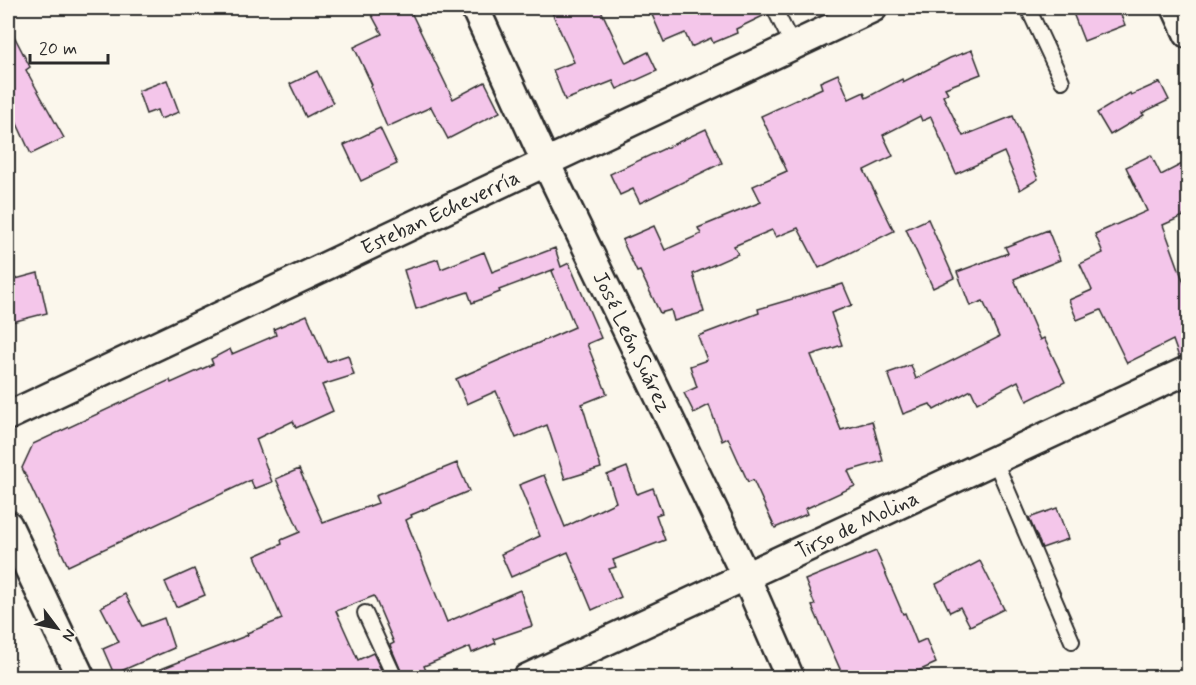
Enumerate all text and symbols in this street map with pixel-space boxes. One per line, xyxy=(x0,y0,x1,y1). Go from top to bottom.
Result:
scale bar xyxy=(30,27,108,65)
text: 20 m xyxy=(39,37,77,61)
street label: Esteban Echeverría xyxy=(357,164,525,262)
street label: José León Suárez xyxy=(585,267,677,417)
street label: Tirso de Molina xyxy=(791,484,924,566)
north arrow xyxy=(27,598,87,658)
text: N xyxy=(57,625,80,645)

